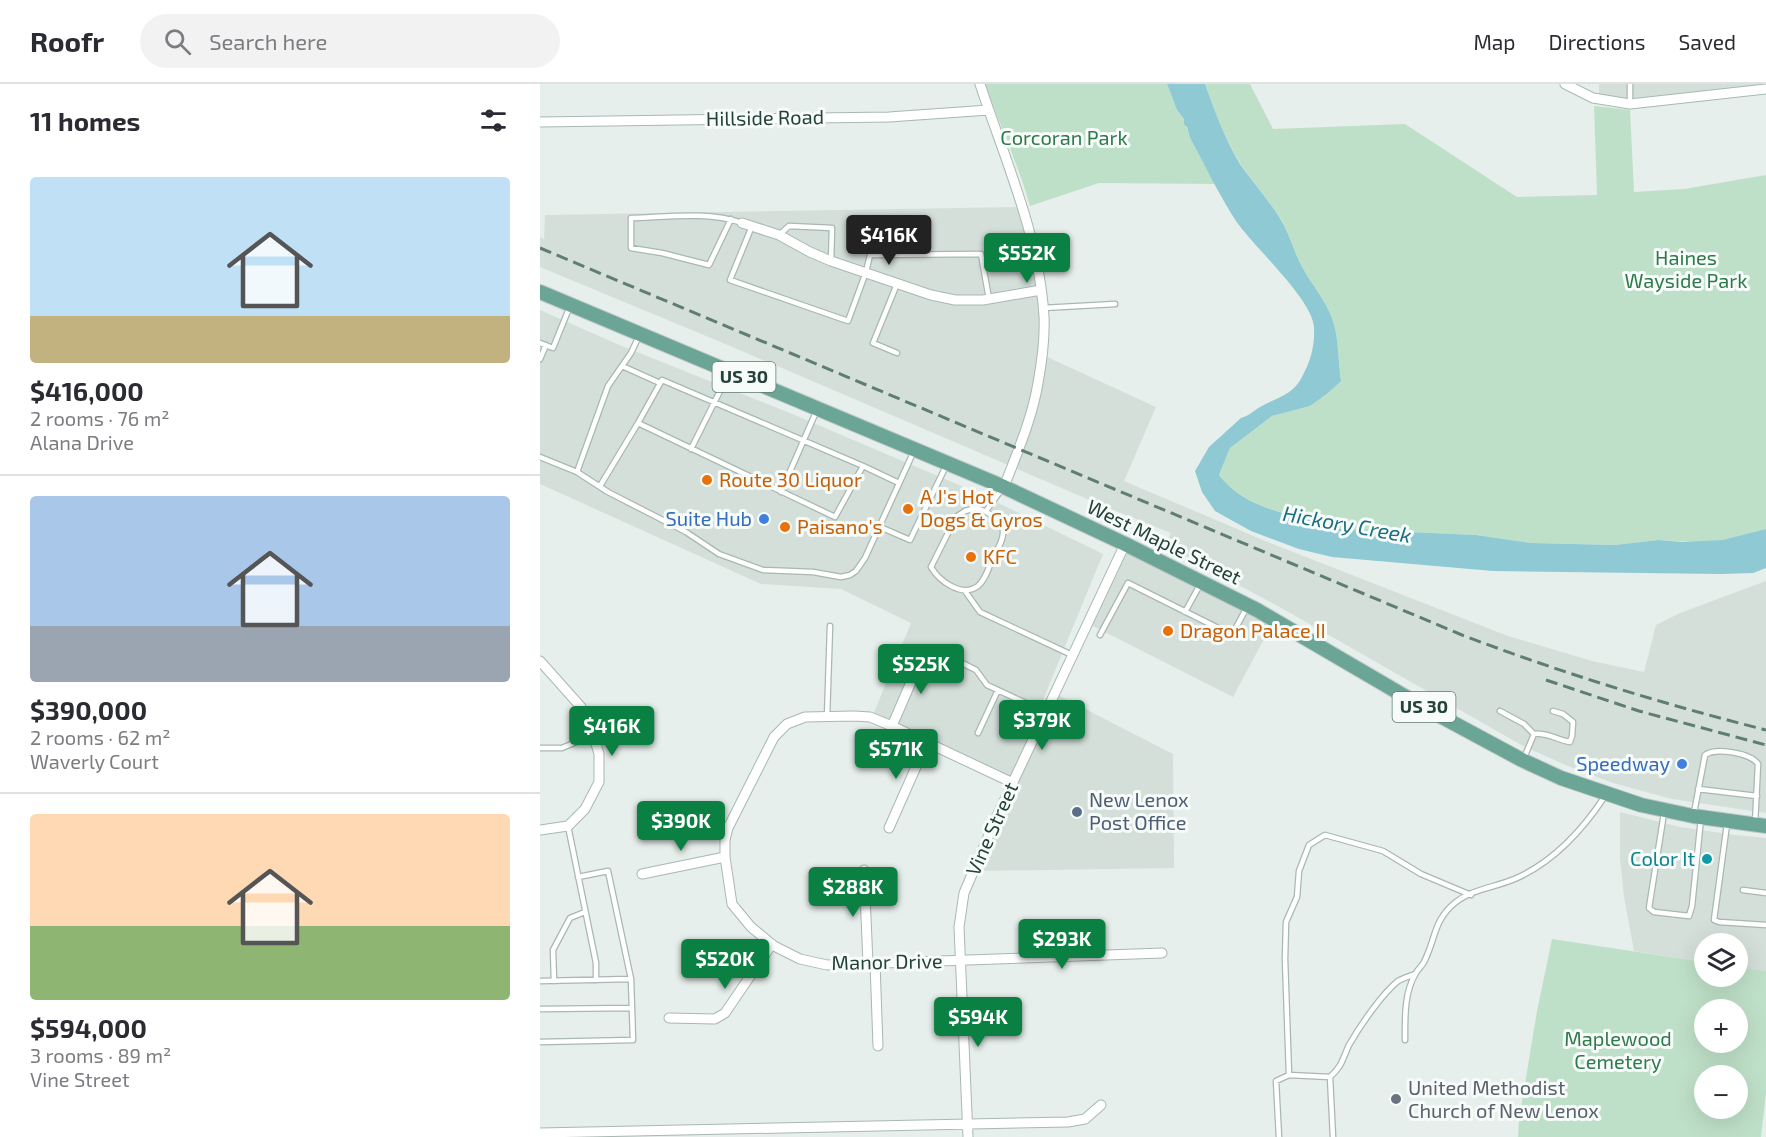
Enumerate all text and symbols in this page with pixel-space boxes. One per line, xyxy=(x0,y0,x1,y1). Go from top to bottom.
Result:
search box xyxy=(140,14,560,68)
text: Roofr xyxy=(30,24,104,58)
icon: search xyxy=(161,25,194,58)
text: Search here xyxy=(209,28,327,54)
text: Map xyxy=(1473,29,1516,54)
text: Directions xyxy=(1549,29,1645,54)
text: Saved xyxy=(1678,29,1736,54)
icon: filters xyxy=(477,104,510,137)
street label: Hillside Road xyxy=(706,104,824,130)
text: 11 homes xyxy=(30,105,140,136)
park label: Corcoran Park xyxy=(1000,125,1128,149)
pin: $416K xyxy=(847,215,931,266)
icon: home xyxy=(216,216,324,324)
text: $416K xyxy=(860,222,918,246)
pin: $552K xyxy=(985,233,1069,284)
text: $552K xyxy=(998,240,1056,264)
park label: Haines Wayside Park xyxy=(1625,245,1747,292)
road number: US 30 xyxy=(712,362,776,392)
text: $416,000 xyxy=(30,375,144,406)
text: 2 rooms · 76 m² xyxy=(30,406,169,430)
text: Alana Drive xyxy=(30,430,134,454)
place label: Route 30 Liquor xyxy=(719,467,862,491)
marker: Route 30 Liquor xyxy=(700,473,714,487)
place label: A J's Hot Dogs & Gyros xyxy=(920,484,1043,531)
street label: West Maple Street xyxy=(1083,493,1246,589)
water label: Hickory Creek xyxy=(1281,500,1413,548)
marker: A J's Hot Dogs & Gyros xyxy=(901,502,915,516)
place label: Suite Hub xyxy=(665,506,752,530)
marker: Suite Hub xyxy=(757,512,771,526)
place label: Paisano's xyxy=(797,514,883,538)
marker: Paisano's xyxy=(778,520,792,534)
icon: home xyxy=(216,535,324,643)
place label: KFC xyxy=(983,544,1017,568)
marker: KFC xyxy=(964,550,978,564)
place label: Dragon Palace II xyxy=(1180,618,1326,642)
marker: Dragon Palace II xyxy=(1161,624,1175,638)
pin: $525K xyxy=(879,644,963,695)
text: $525K xyxy=(892,651,950,675)
road number: US 30 xyxy=(1392,692,1456,722)
text: $390,000 xyxy=(30,694,147,725)
pin: $379K xyxy=(1000,700,1084,751)
pin: $416K xyxy=(570,706,654,757)
text: $379K xyxy=(1013,707,1071,731)
text: $416K xyxy=(583,713,641,737)
text: 2 rooms · 62 m² xyxy=(30,725,170,749)
pin: $571K xyxy=(854,729,938,780)
text: $571K xyxy=(869,736,923,760)
text: Waverly Court xyxy=(30,749,159,773)
place label: Speedway xyxy=(1576,751,1670,775)
marker: Speedway xyxy=(1675,757,1689,771)
street label: Vine Street xyxy=(960,778,1022,879)
place label: New Lenox Post Office xyxy=(1089,787,1189,834)
pin: $390K xyxy=(639,801,723,852)
marker: New Lenox Post Office xyxy=(1070,805,1084,819)
text: $390K xyxy=(651,808,711,832)
place label: Color It xyxy=(1630,846,1695,870)
marker: Color It xyxy=(1700,852,1714,866)
icon: home xyxy=(216,853,324,961)
pin: $288K xyxy=(811,867,895,918)
text: $288K xyxy=(823,874,883,898)
pin: $293K xyxy=(1020,919,1104,970)
text: $293K xyxy=(1032,926,1092,950)
map controls xyxy=(1694,933,1748,1119)
button: layers xyxy=(1694,933,1748,987)
pin: $520K xyxy=(683,939,767,990)
text: $520K xyxy=(695,946,755,970)
street label: Manor Drive xyxy=(831,948,943,974)
pin: $594K xyxy=(936,997,1020,1048)
button: + xyxy=(1694,999,1748,1053)
text: $594K xyxy=(948,1004,1008,1028)
text: $594,000 xyxy=(30,1012,147,1043)
park label: Maplewood Cemetery xyxy=(1564,1026,1672,1073)
text: 3 rooms · 89 m² xyxy=(30,1043,171,1067)
button: − xyxy=(1694,1065,1748,1119)
text: Vine Street xyxy=(30,1067,130,1091)
place label: United Methodist Church of New Lenox xyxy=(1408,1075,1599,1122)
marker: United Methodist Church of New Lenox xyxy=(1389,1092,1403,1106)

